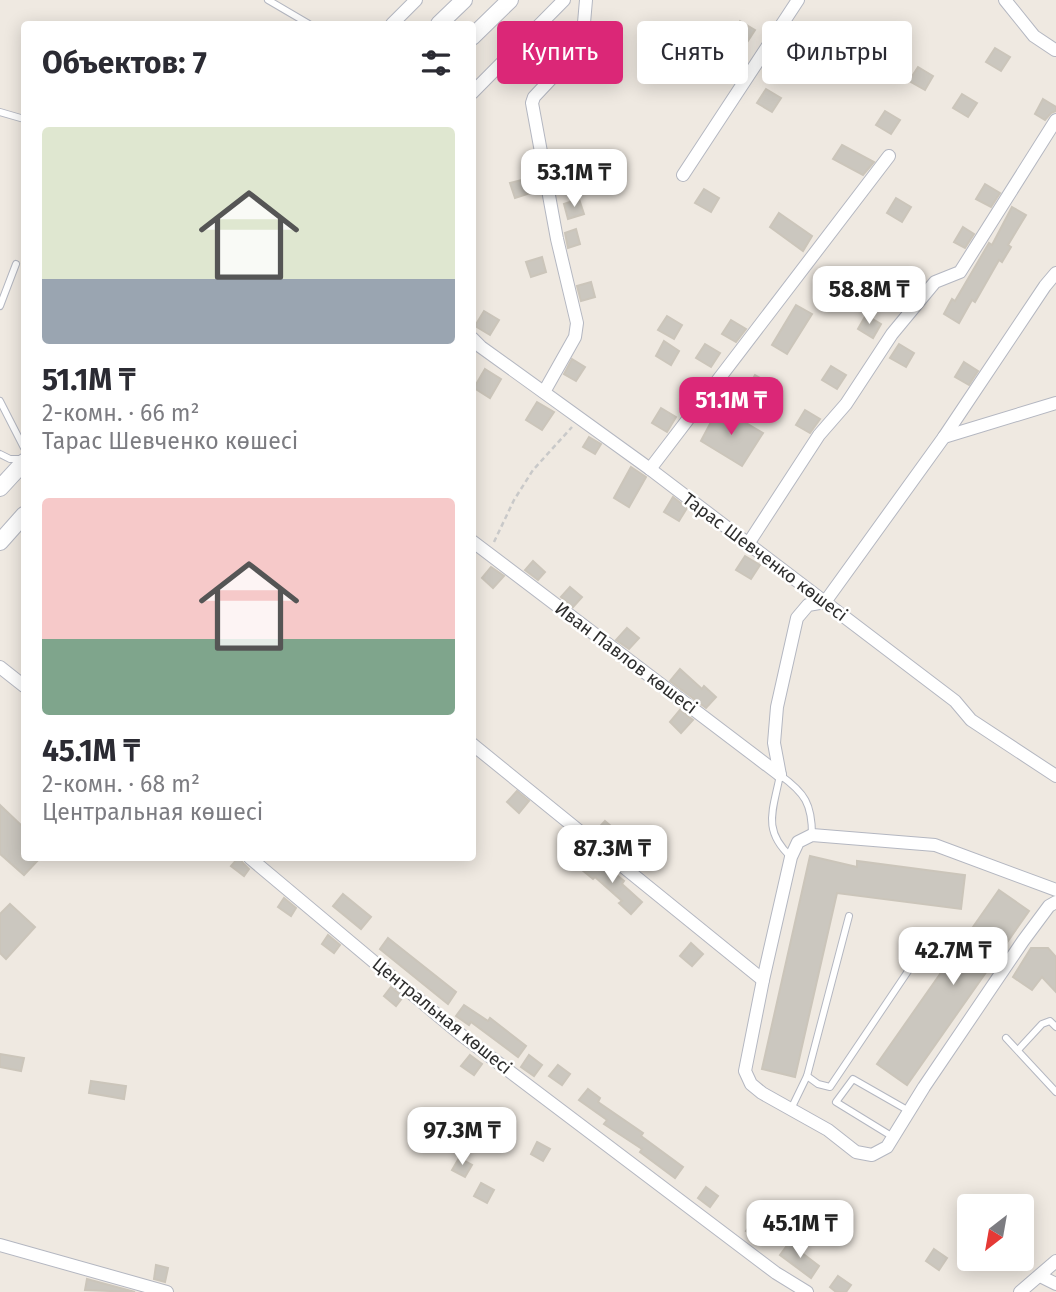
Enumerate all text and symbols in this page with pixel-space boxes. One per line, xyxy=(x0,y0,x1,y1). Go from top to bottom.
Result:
chip: Купить xyxy=(497,21,623,84)
chip: Снять xyxy=(637,21,748,84)
chip: Фильтры xyxy=(762,21,912,84)
icon: filters xyxy=(417,44,455,82)
text: Объектов: 7 xyxy=(42,45,207,81)
pin: 53.1M ₸ xyxy=(509,150,639,209)
text: 53.1M ₸ xyxy=(537,158,611,186)
icon: home xyxy=(186,172,312,298)
pin: 58.8M ₸ xyxy=(804,266,934,326)
text: 58.8M ₸ xyxy=(829,275,909,303)
text: 51.1M ₸ xyxy=(42,362,135,398)
pin: 51.1M ₸ xyxy=(666,378,796,437)
text: 51.1M ₸ xyxy=(695,386,767,414)
text: 2-комн. · 66 m² xyxy=(42,399,200,427)
text: Тарас Шевченко көшесі xyxy=(42,427,298,455)
street label: Тарас Шевченко көшесі xyxy=(678,488,852,626)
icon: home xyxy=(186,543,312,669)
street label: Иван Павлов көшесі xyxy=(550,597,702,719)
text: 45.1M ₸ xyxy=(42,733,140,769)
text: 2-комн. · 68 m² xyxy=(42,770,200,798)
text: Центральная көшесі xyxy=(42,798,263,826)
pin: 87.3M ₸ xyxy=(547,826,677,885)
text: 87.3M ₸ xyxy=(573,834,651,862)
pin: 42.7M ₸ xyxy=(888,928,1018,987)
text: 42.7M ₸ xyxy=(915,936,991,964)
street label: Центральная көшесі xyxy=(368,953,516,1079)
pin: 97.3M ₸ xyxy=(397,1108,527,1167)
text: 97.3M ₸ xyxy=(423,1116,501,1144)
north arrow xyxy=(957,1194,1034,1270)
map controls xyxy=(957,1194,1034,1271)
pin: 45.1M ₸ xyxy=(735,1200,865,1260)
text: 45.1M ₸ xyxy=(762,1209,838,1237)

